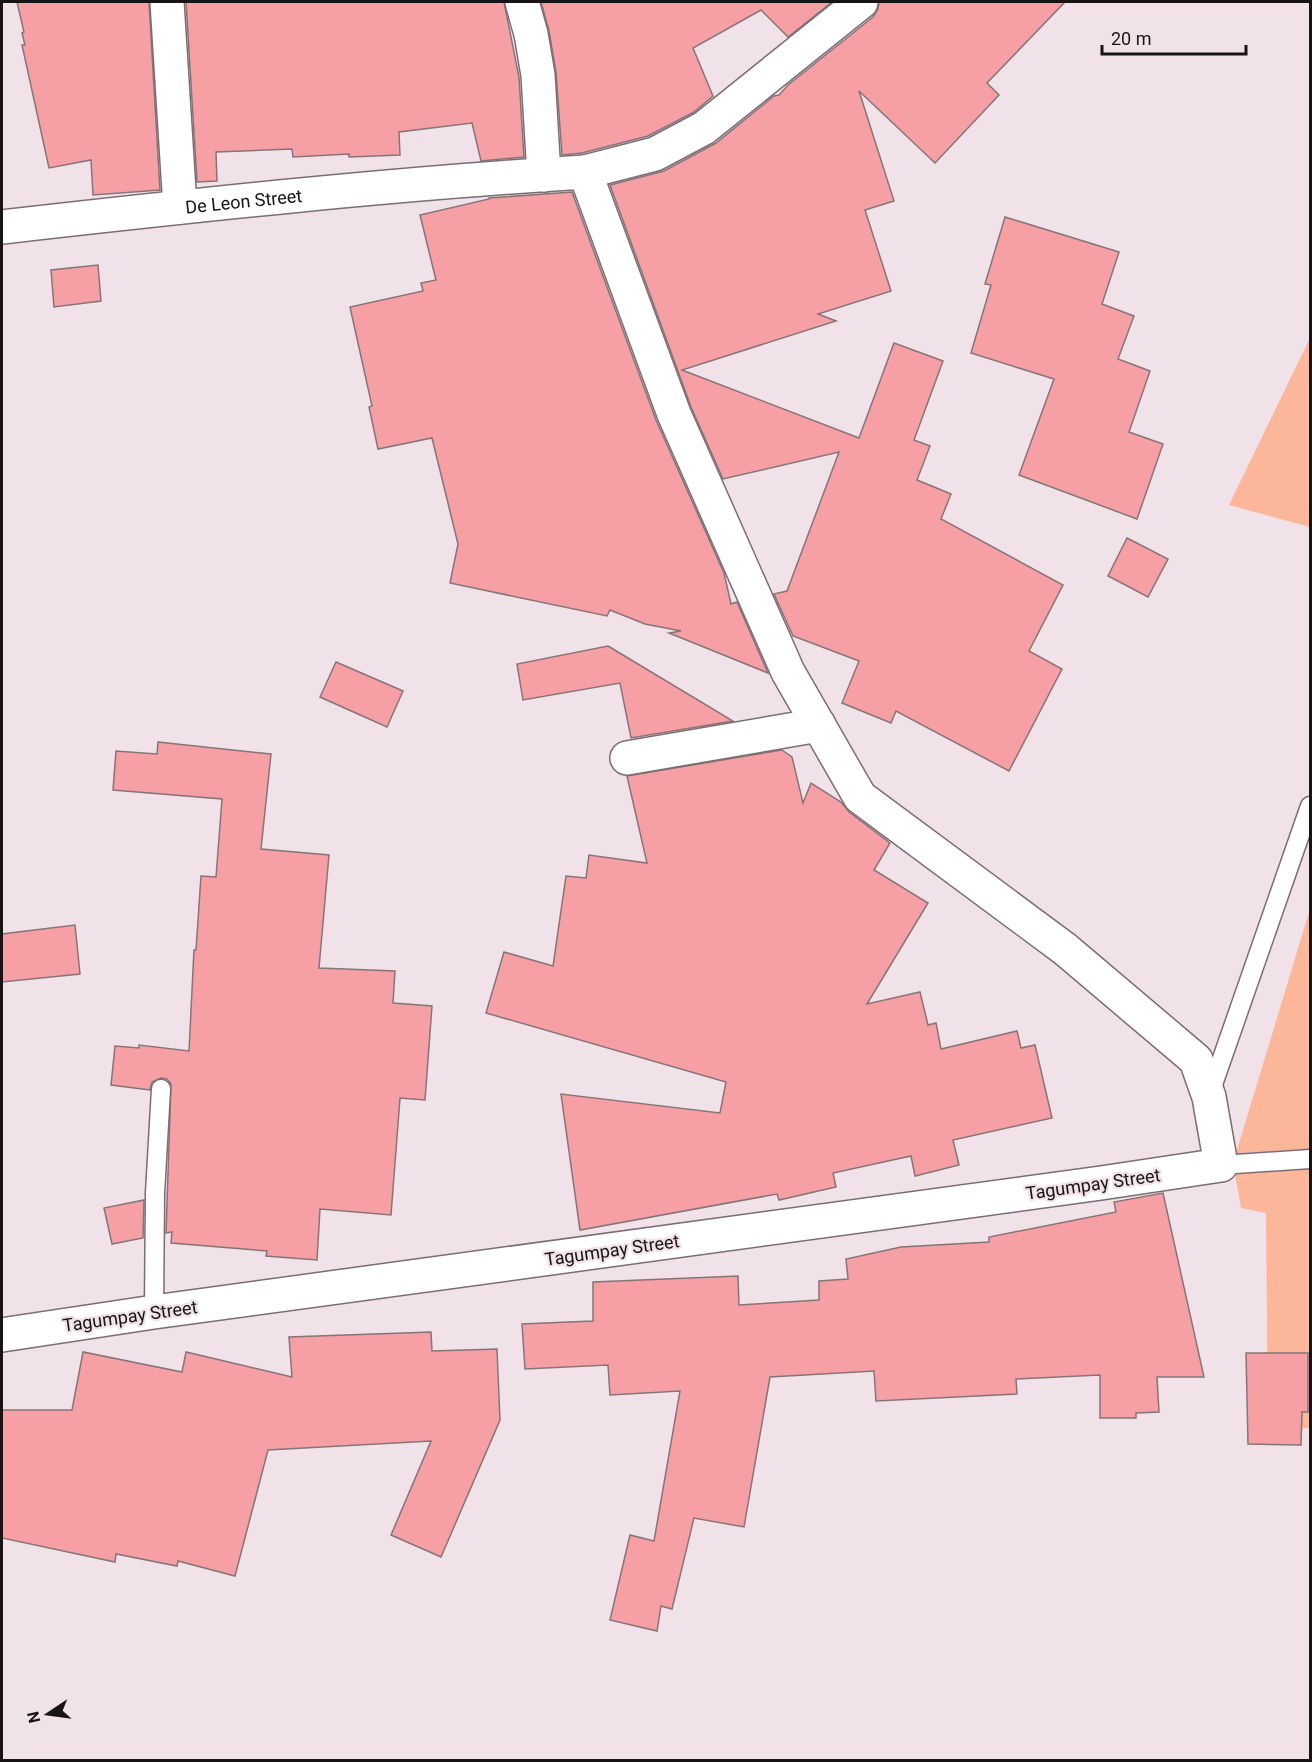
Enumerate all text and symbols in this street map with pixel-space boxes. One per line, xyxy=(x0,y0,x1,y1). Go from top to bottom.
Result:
scale bar xyxy=(1102,18,1246,56)
text: 20 m xyxy=(1111,28,1151,49)
street label: De Leon Street xyxy=(184,184,303,217)
street label: Tagumpay Street xyxy=(1024,1164,1162,1204)
street label: Tagumpay Street xyxy=(543,1230,681,1270)
street label: Tagumpay Street xyxy=(61,1296,199,1336)
north arrow xyxy=(18,1684,78,1744)
text: N xyxy=(23,1710,44,1725)

